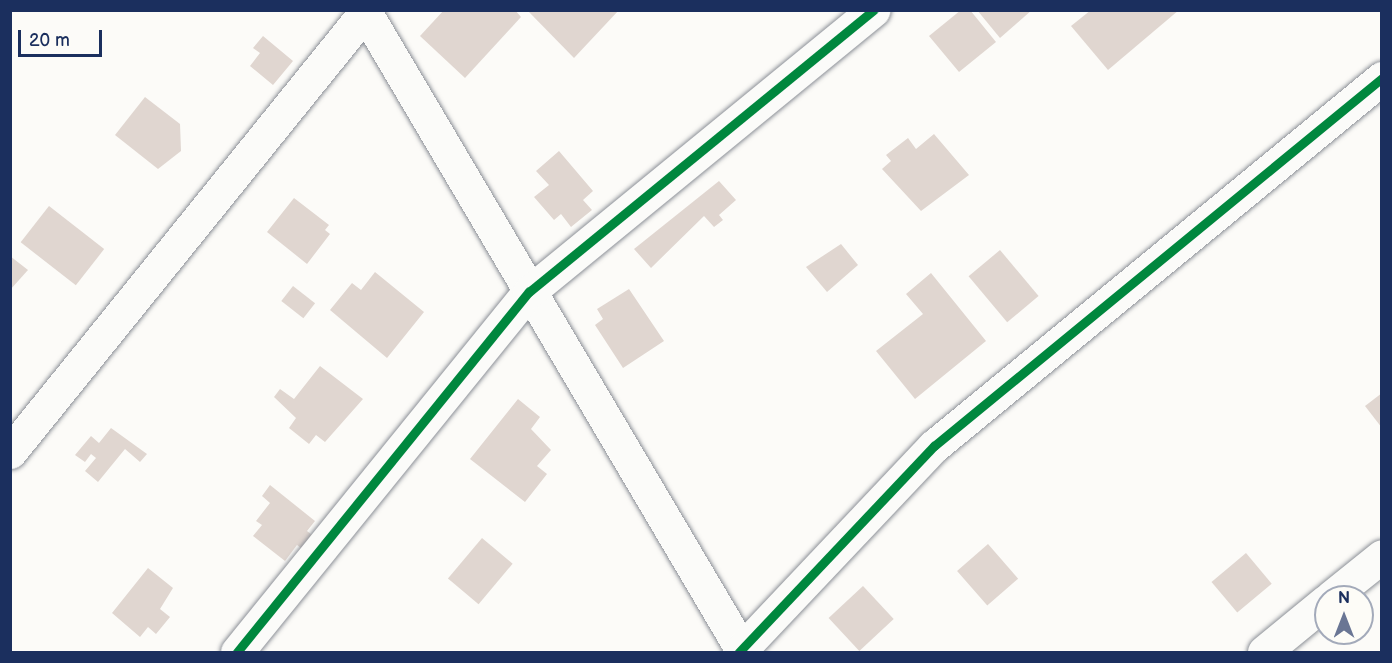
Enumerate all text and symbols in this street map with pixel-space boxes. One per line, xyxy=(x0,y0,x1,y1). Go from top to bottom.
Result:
scale bar xyxy=(21,18,105,56)
text: 20 m xyxy=(29,30,70,51)
north arrow xyxy=(1314,585,1374,645)
text: N xyxy=(1338,589,1350,608)

